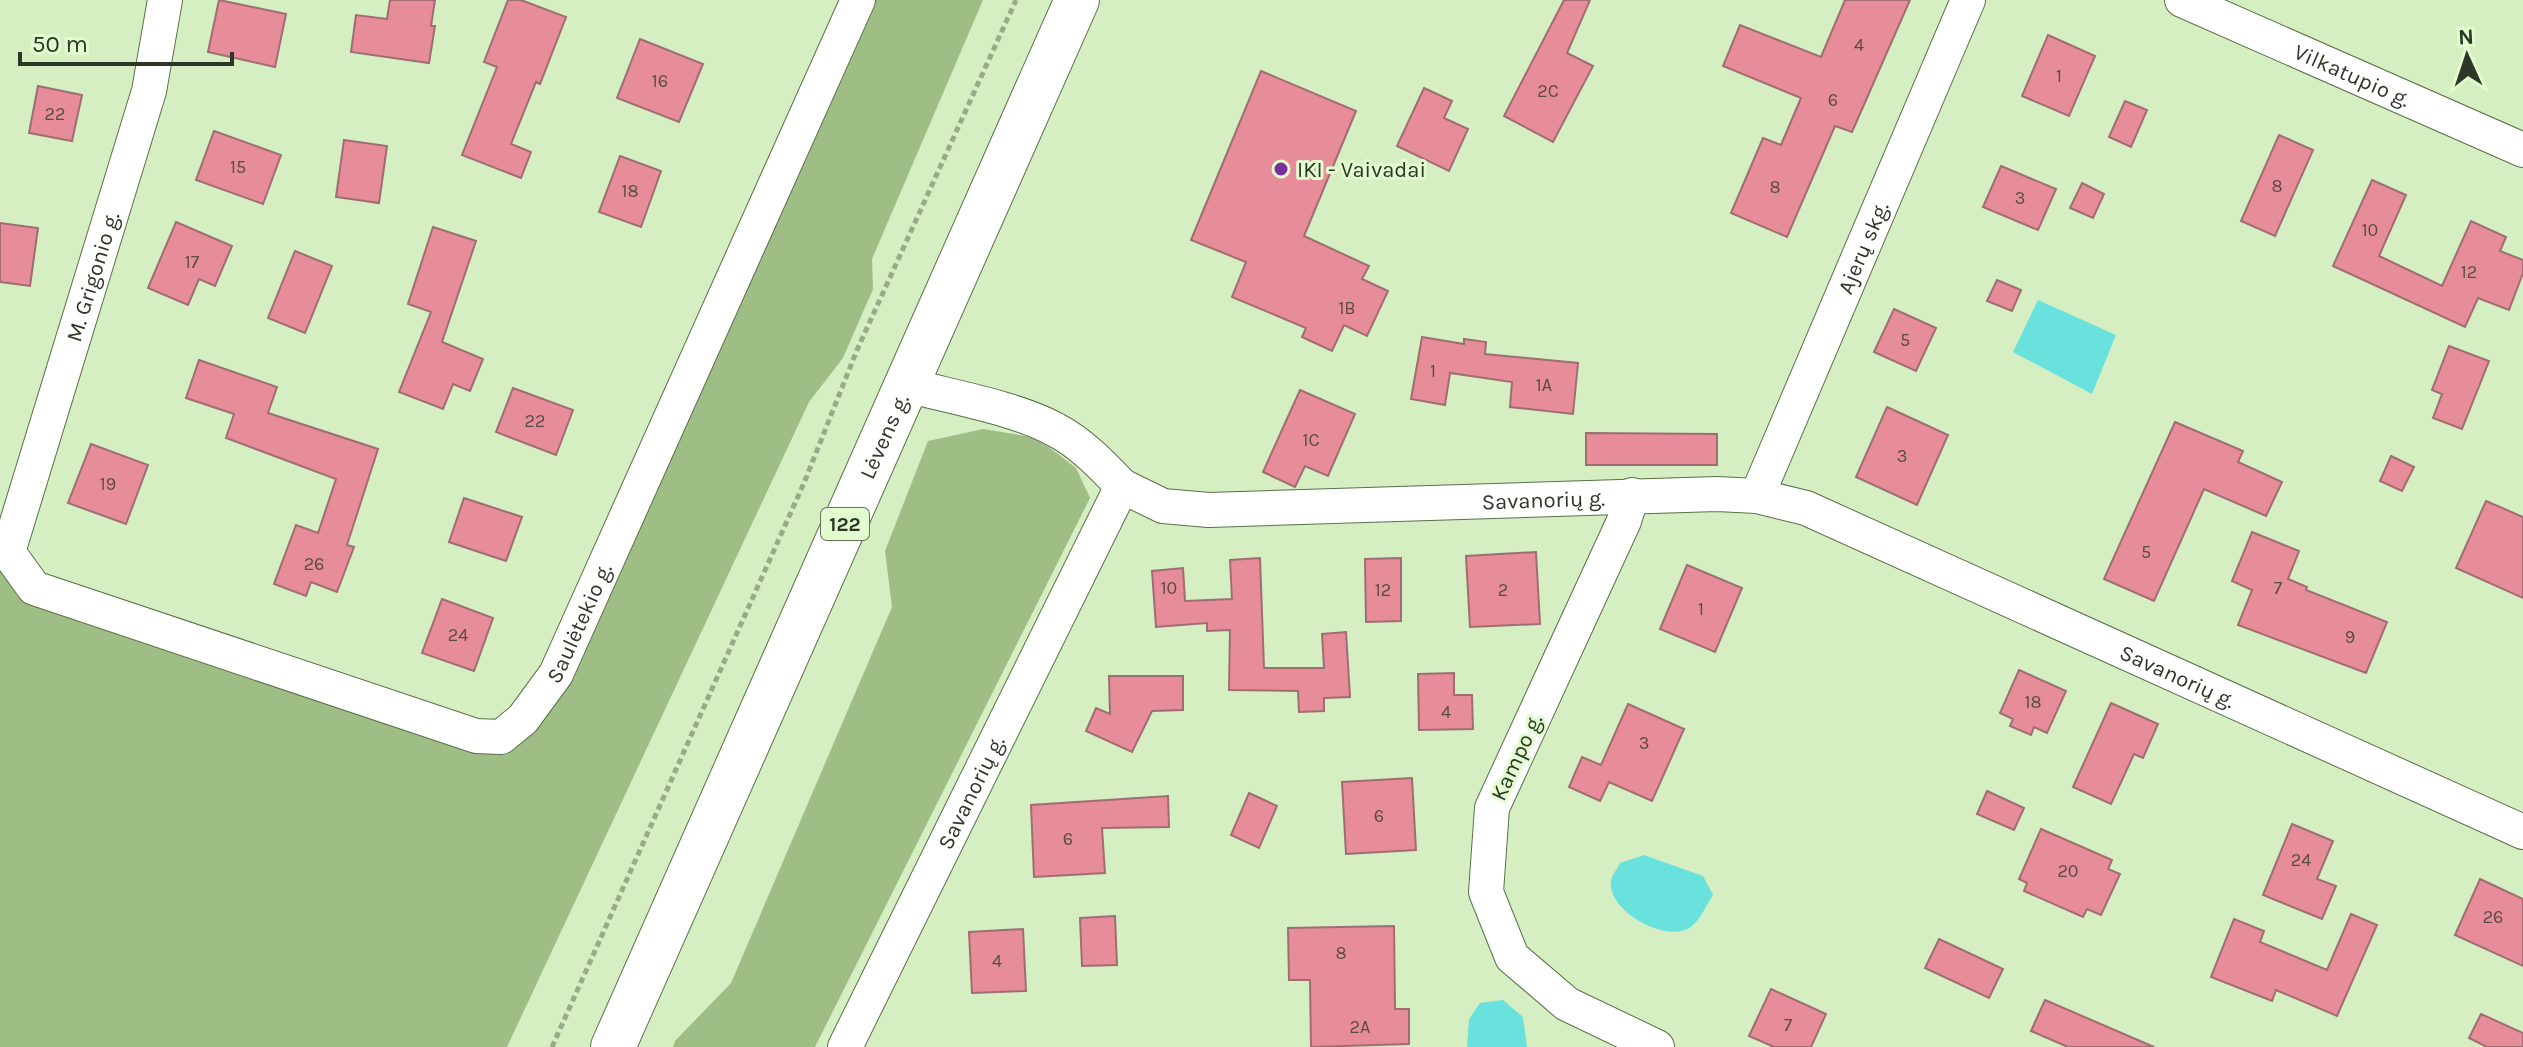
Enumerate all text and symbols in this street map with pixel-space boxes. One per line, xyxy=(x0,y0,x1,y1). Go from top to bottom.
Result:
scale bar xyxy=(20,16,232,66)
north arrow xyxy=(2427,16,2507,96)
text: N xyxy=(2457,24,2475,50)
text: 50 m xyxy=(32,30,88,58)
house number: 4 xyxy=(1854,34,1864,56)
street label: Vilkatupio g. xyxy=(2290,39,2414,113)
house number: 1 xyxy=(2056,65,2062,87)
house number: 16 xyxy=(652,70,668,92)
house number: 2C xyxy=(1537,80,1559,102)
house number: 6 xyxy=(1828,89,1838,111)
house number: 22 xyxy=(45,103,65,125)
house number: 15 xyxy=(230,156,246,178)
place label: IKI - Vaivadai xyxy=(1297,157,1426,183)
marker: IKI - Vaivadai xyxy=(1272,160,1290,178)
house number: 8 xyxy=(2271,175,2283,197)
house number: 8 xyxy=(1769,176,1781,198)
house number: 18 xyxy=(621,180,639,202)
house number: 3 xyxy=(2015,187,2025,209)
street label: Ajerų skg. xyxy=(1833,198,1895,298)
street label: M. Grigonio g. xyxy=(61,209,125,345)
house number: 10 xyxy=(2362,219,2378,241)
house number: 17 xyxy=(185,251,200,273)
house number: 12 xyxy=(2461,261,2477,283)
house number: 1B xyxy=(1338,297,1356,319)
house number: 5 xyxy=(1900,329,1910,351)
house number: 1 xyxy=(1430,360,1436,382)
house number: 1A xyxy=(1536,374,1552,396)
street label: Lėvens g. xyxy=(854,390,915,483)
house number: 22 xyxy=(525,410,545,432)
house number: 1C xyxy=(1303,429,1319,451)
house number: 3 xyxy=(1897,445,1907,467)
house number: 19 xyxy=(100,473,116,495)
street label: Savanorių g. xyxy=(1481,486,1606,515)
road number: 122 xyxy=(821,508,869,540)
house number: 5 xyxy=(2141,541,2151,563)
house number: 26 xyxy=(304,553,324,575)
street label: Saulėtekio g. xyxy=(541,559,618,689)
house number: 10 xyxy=(1161,577,1177,599)
house number: 7 xyxy=(2274,577,2283,599)
house number: 12 xyxy=(1375,579,1391,601)
house number: 2 xyxy=(1498,579,1508,601)
house number: 1 xyxy=(1698,598,1704,620)
house number: 24 xyxy=(448,624,468,646)
house number: 9 xyxy=(2345,626,2355,648)
street label: Savanorių g. xyxy=(2116,640,2239,714)
house number: 18 xyxy=(2024,691,2042,713)
house number: 4 xyxy=(1441,701,1451,723)
street label: Kampo g. xyxy=(1486,710,1548,805)
street label: Savanorių g. xyxy=(933,732,1011,854)
house number: 3 xyxy=(1639,732,1649,754)
house number: 6 xyxy=(1374,805,1384,827)
house number: 6 xyxy=(1063,828,1073,850)
house number: 24 xyxy=(2291,849,2311,871)
house number: 20 xyxy=(2057,860,2079,882)
house number: 26 xyxy=(2483,906,2503,928)
house number: 8 xyxy=(1335,942,1347,964)
house number: 4 xyxy=(992,950,1002,972)
house number: 7 xyxy=(1784,1014,1793,1036)
house number: 2A xyxy=(1350,1016,1370,1038)

